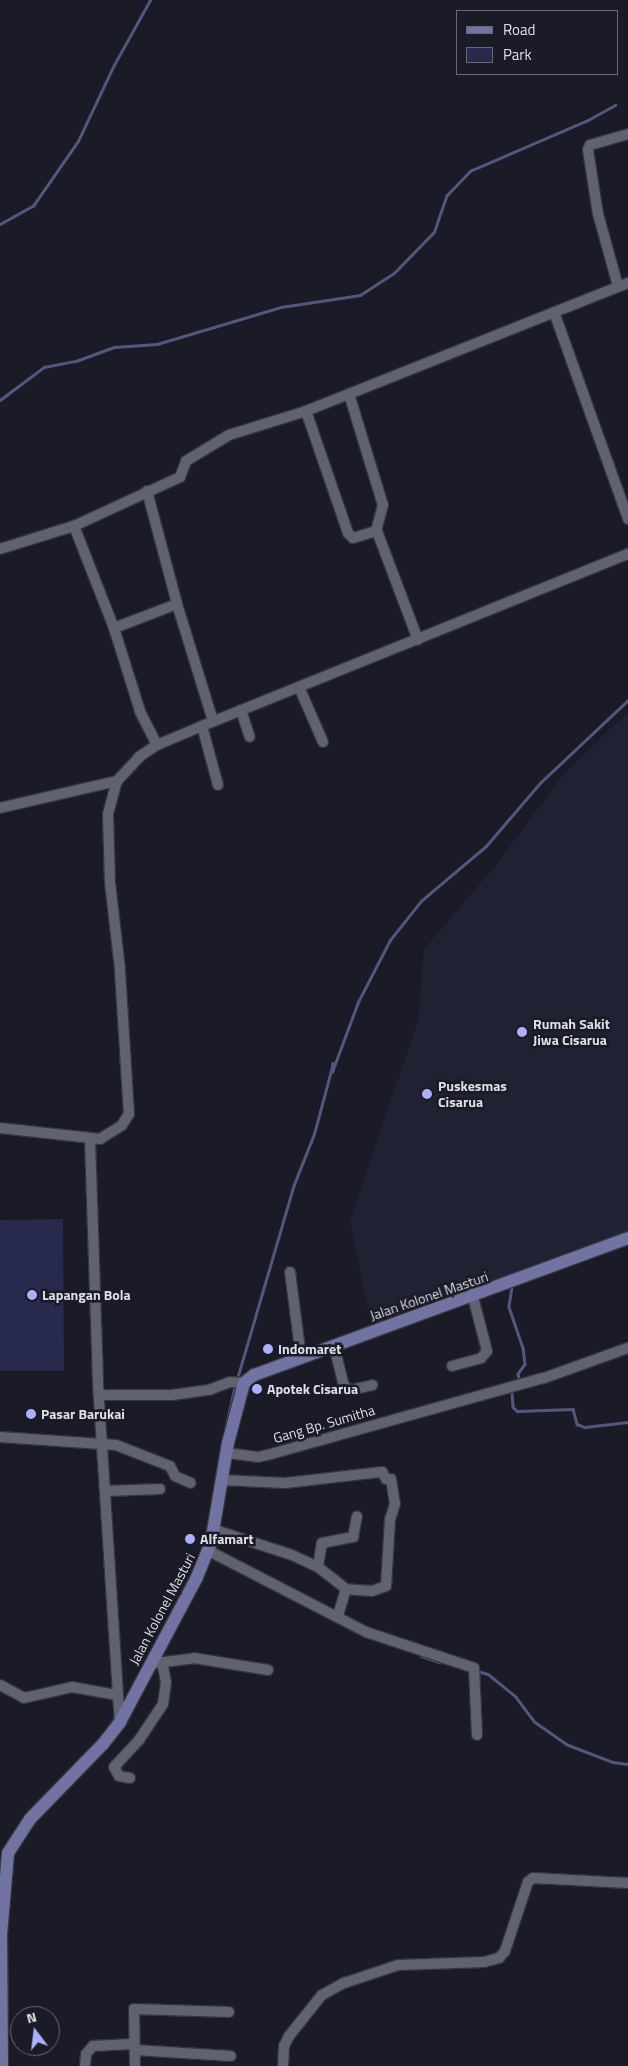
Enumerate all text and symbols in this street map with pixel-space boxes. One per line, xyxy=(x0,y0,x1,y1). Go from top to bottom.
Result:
legend xyxy=(456,10,618,75)
text: Road xyxy=(503,18,535,41)
text: Park xyxy=(503,43,532,66)
place label: Rumah Sakit Jiwa Cisarua xyxy=(533,1016,610,1048)
marker: Rumah Sakit Jiwa Cisarua xyxy=(515,1025,529,1039)
place label: Puskesmas Cisarua xyxy=(438,1078,507,1110)
marker: Puskesmas Cisarua xyxy=(420,1087,434,1101)
street label: Jalan Kolonel Masturi xyxy=(368,1268,490,1324)
place label: Lapangan Bola xyxy=(42,1287,131,1303)
marker: Lapangan Bola xyxy=(26,1289,38,1301)
place label: Indomaret xyxy=(278,1341,341,1357)
marker: Indomaret xyxy=(262,1343,274,1355)
place label: Apotek Cisarua xyxy=(267,1381,358,1397)
marker: Apotek Cisarua xyxy=(251,1383,263,1395)
street label: Gang Bp. Sumitha xyxy=(271,1401,377,1447)
place label: Pasar Barukai xyxy=(41,1406,125,1422)
marker: Pasar Barukai xyxy=(25,1408,37,1420)
place label: Alfamart xyxy=(200,1531,254,1547)
marker: Alfamart xyxy=(184,1533,196,1545)
street label: Jalan Kolonel Masturi xyxy=(125,1550,199,1668)
north arrow xyxy=(10,2006,60,2056)
text: N xyxy=(24,2006,39,2028)

